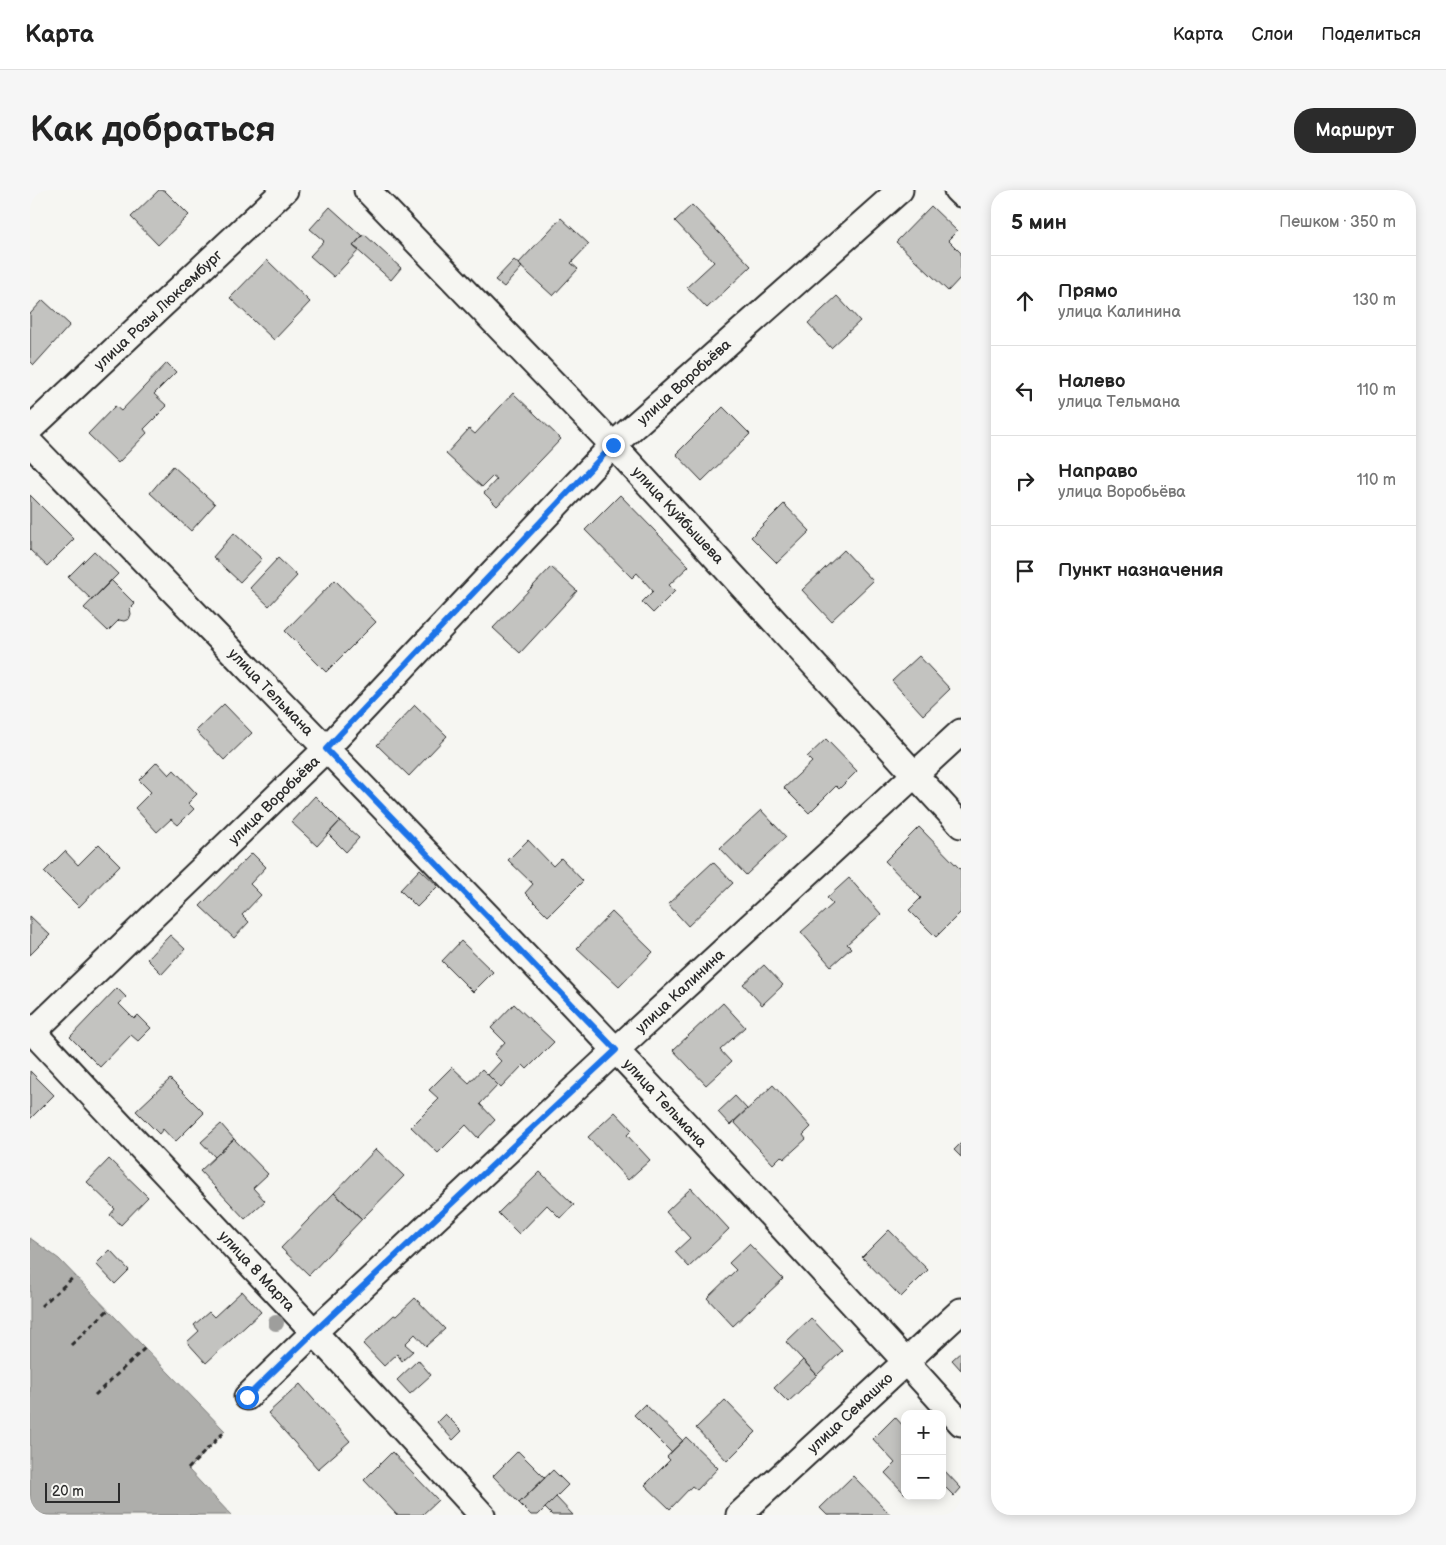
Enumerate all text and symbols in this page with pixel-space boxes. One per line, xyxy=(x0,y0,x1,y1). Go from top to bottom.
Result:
text: Карта xyxy=(25,20,94,49)
text: Карта xyxy=(1173,24,1223,45)
text: Слои xyxy=(1251,24,1293,45)
text: Поделиться xyxy=(1321,24,1421,45)
button: Маршрут xyxy=(1294,108,1416,153)
text: Как добраться xyxy=(30,109,276,152)
text: 5 мин xyxy=(1011,210,1067,235)
text: Пешком · 350 m xyxy=(1279,213,1396,232)
street label: улица Розы Люксембург xyxy=(90,246,226,375)
text: Прямо xyxy=(1058,280,1118,303)
icon: ahead xyxy=(1011,287,1039,315)
text: 130 m xyxy=(1353,291,1396,310)
text: улица Калинина xyxy=(1058,303,1181,322)
street label: улица Воробьёва xyxy=(633,335,735,430)
text: Налево xyxy=(1058,370,1125,393)
icon: left xyxy=(1011,377,1039,405)
text: 110 m xyxy=(1357,381,1396,400)
text: улица Тельмана xyxy=(1058,393,1180,412)
route end xyxy=(602,434,625,457)
text: Направо xyxy=(1058,460,1138,483)
street label: улица Куйбышева xyxy=(628,463,728,568)
icon: right xyxy=(1011,467,1039,495)
text: 110 m xyxy=(1357,471,1396,490)
text: улица Воробьёва xyxy=(1058,483,1186,502)
icon: arrive xyxy=(1011,557,1039,585)
text: Пункт назначения xyxy=(1058,559,1223,582)
street label: улица Тельмана xyxy=(224,644,317,740)
street label: улица Воробьёва xyxy=(225,752,324,849)
street label: улица Калинина xyxy=(632,945,729,1038)
street label: улица Тельмана xyxy=(619,1055,711,1152)
street label: улица 8 Марта xyxy=(214,1227,299,1316)
street label: улица Семашко xyxy=(804,1369,897,1458)
route start xyxy=(236,1386,259,1409)
map controls xyxy=(901,1410,946,1500)
button: + xyxy=(901,1410,946,1455)
button: − xyxy=(901,1455,946,1500)
scale bar xyxy=(45,1480,120,1503)
text: 20 m xyxy=(52,1483,84,1500)

